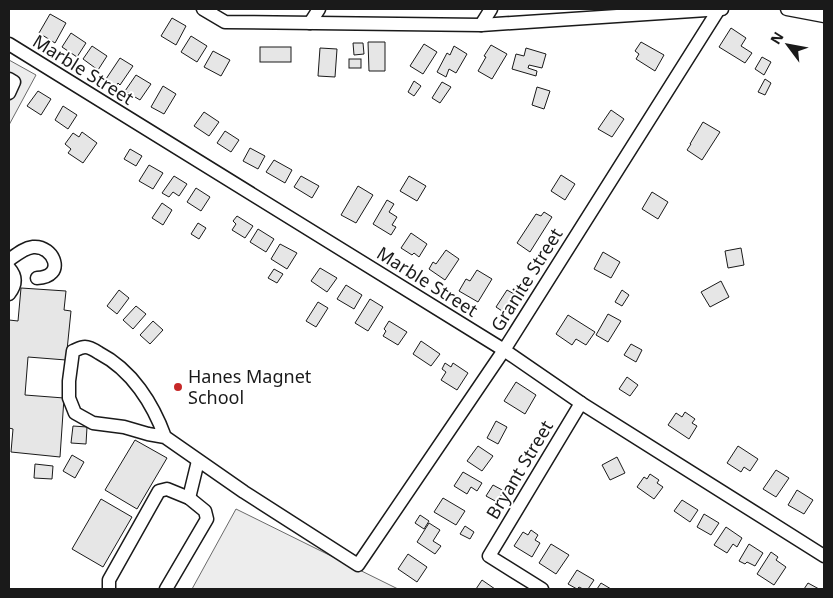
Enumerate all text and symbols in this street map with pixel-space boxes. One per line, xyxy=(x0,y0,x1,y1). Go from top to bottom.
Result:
north arrow xyxy=(763,20,813,70)
text: N xyxy=(765,28,788,48)
street label: Marble Street xyxy=(29,29,139,110)
street label: Granite Street xyxy=(485,223,568,336)
street label: Marble Street xyxy=(373,241,483,322)
place label: Hanes Magnet School xyxy=(188,364,312,409)
marker: Hanes Magnet School xyxy=(172,381,184,393)
street label: Bryant Street xyxy=(480,415,558,523)

